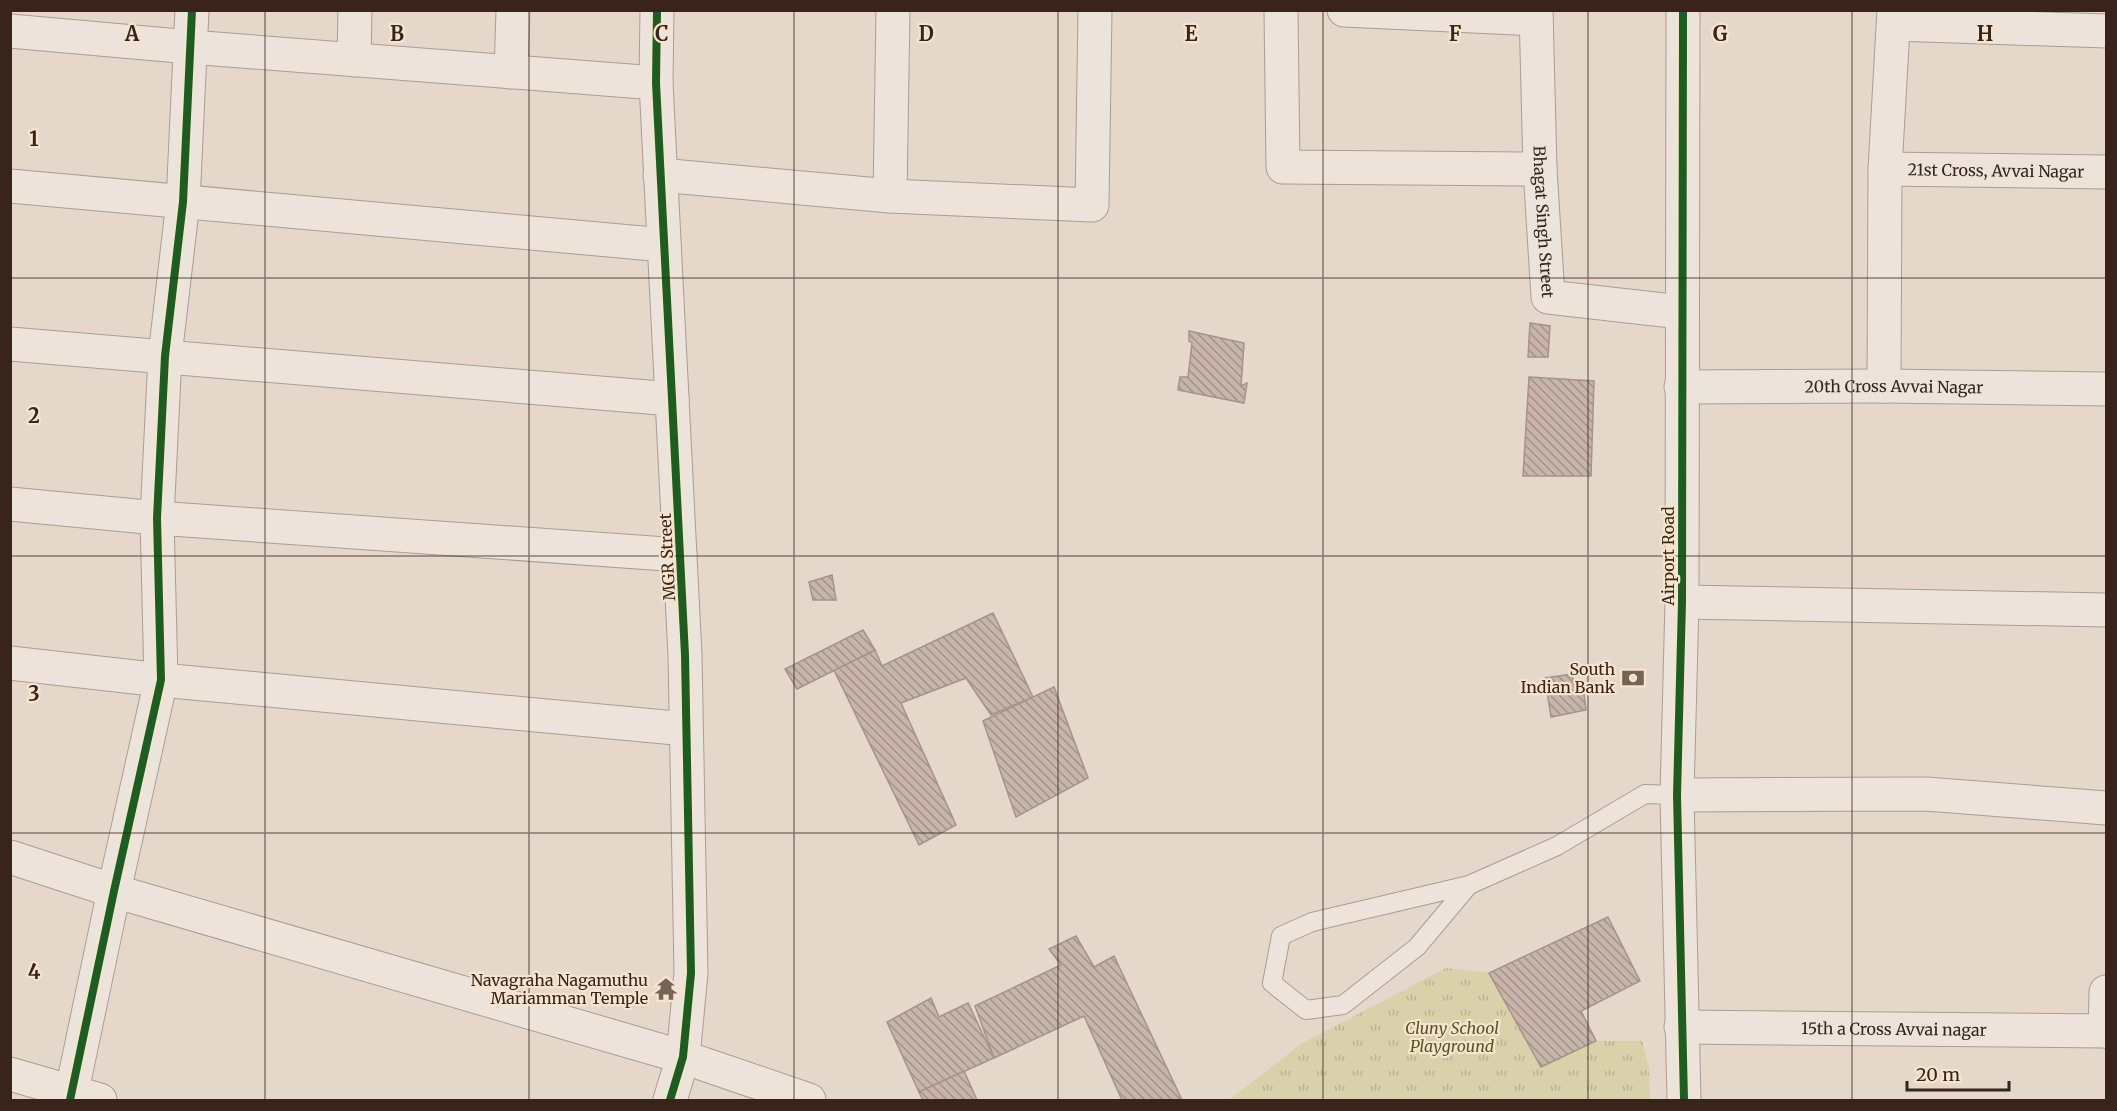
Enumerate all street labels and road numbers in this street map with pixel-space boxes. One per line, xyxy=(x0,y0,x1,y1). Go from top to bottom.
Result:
street label: Bhagat Singh Street xyxy=(1529,145,1558,299)
street label: 21st Cross, Avvai Nagar xyxy=(1907,159,2085,182)
street label: 20th Cross Avvai Nagar xyxy=(1805,376,1984,397)
street label: Airport Road xyxy=(1658,506,1678,607)
street label: MGR Street xyxy=(655,512,679,601)
street label: 15th a Cross Avvai nagar xyxy=(1801,1018,1987,1040)

